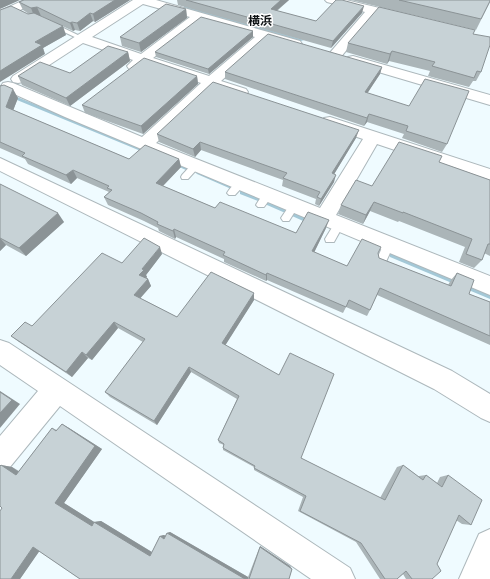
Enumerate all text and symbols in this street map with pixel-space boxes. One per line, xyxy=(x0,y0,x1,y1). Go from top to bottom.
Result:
district label: 横浜 xyxy=(248,14,272,29)

